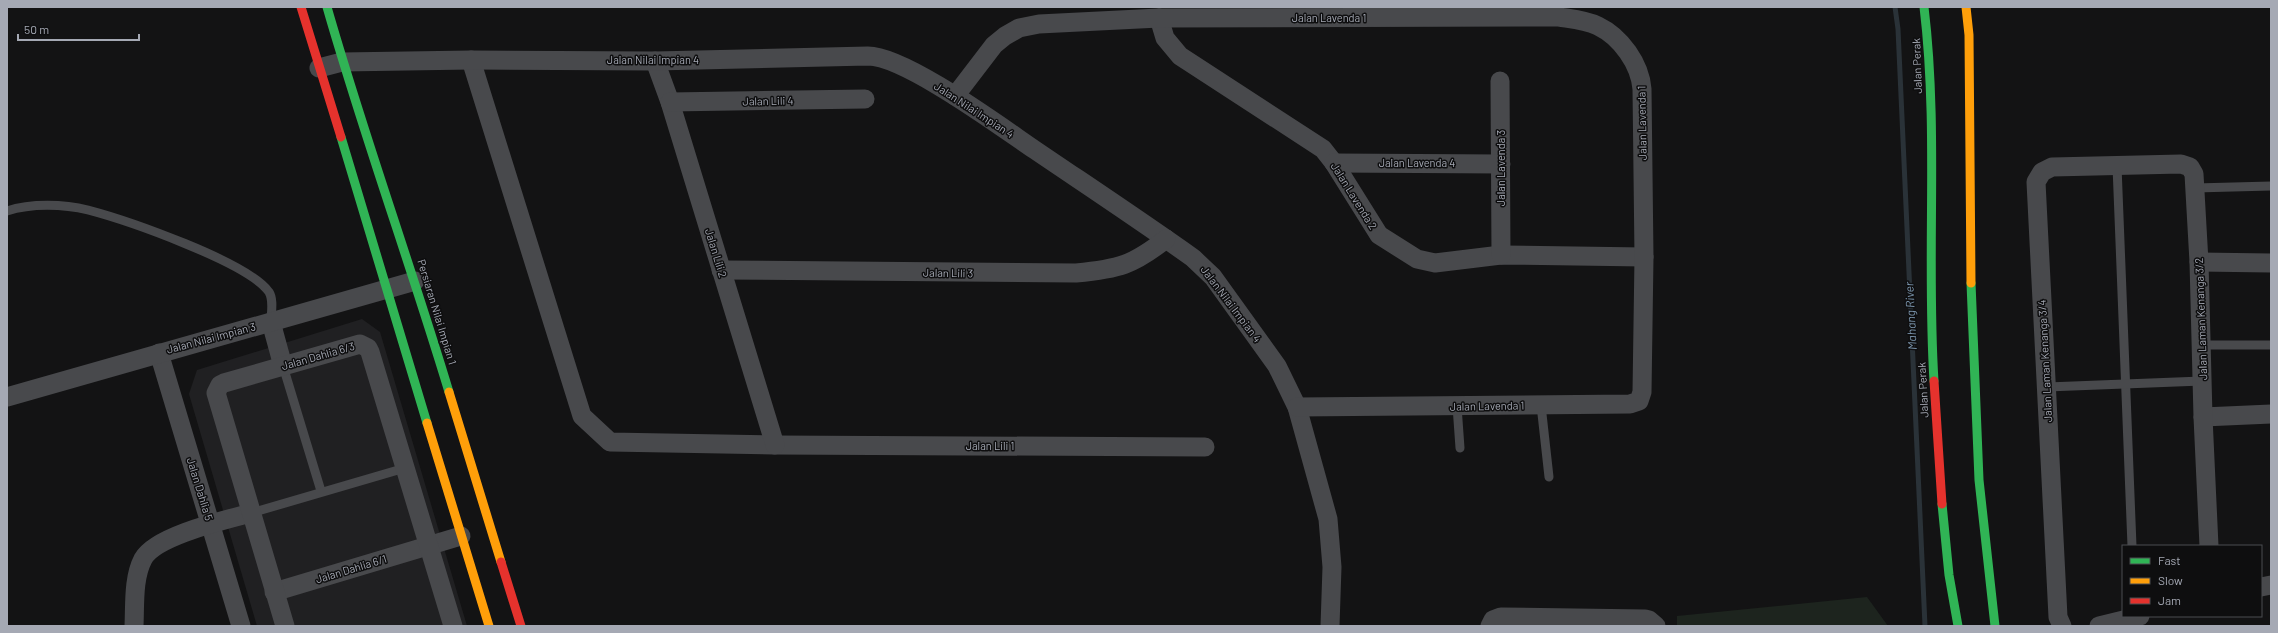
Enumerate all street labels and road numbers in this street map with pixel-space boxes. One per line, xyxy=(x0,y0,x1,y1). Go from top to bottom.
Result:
street label: Jalan Lavenda 1 xyxy=(1292,11,1366,24)
street label: Jalan Perak xyxy=(1909,38,1924,94)
street label: Jalan Nilai Impian 4 xyxy=(607,53,699,66)
street label: Jalan Nilai Impian 4 xyxy=(932,79,1017,140)
street label: Jalan Lavenda 1 xyxy=(1634,86,1649,160)
street label: Jalan Lili 4 xyxy=(742,94,794,107)
street label: Jalan Lavenda 3 xyxy=(1494,130,1507,206)
street label: Jalan Lavenda 4 xyxy=(1379,156,1455,169)
street label: Jalan Lavenda 2 xyxy=(1329,160,1380,232)
street label: Jalan Lili 2 xyxy=(703,227,730,279)
street label: Jalan Laman Kenanga 3/2 xyxy=(2192,257,2209,380)
street label: Persiaran Nilai Impian 1 xyxy=(415,258,460,366)
street label: Jalan Nilai Impian 4 xyxy=(1198,263,1264,344)
street label: Jalan Lili 3 xyxy=(923,266,973,279)
street label: Jalan Laman Kenanga 3/4 xyxy=(2035,299,2054,423)
street label: Jalan Nilai Impian 3 xyxy=(165,319,257,356)
street label: Jalan Dahlia 6/3 xyxy=(280,339,356,372)
street label: Jalan Perak xyxy=(1915,361,1930,418)
street label: Jalan Lavenda 1 xyxy=(1450,398,1524,413)
street label: Jalan Lili 1 xyxy=(966,439,1014,452)
street label: Jalan Dahlia 5 xyxy=(185,456,216,522)
street label: Jalan Dahlia 6/1 xyxy=(314,552,388,585)

